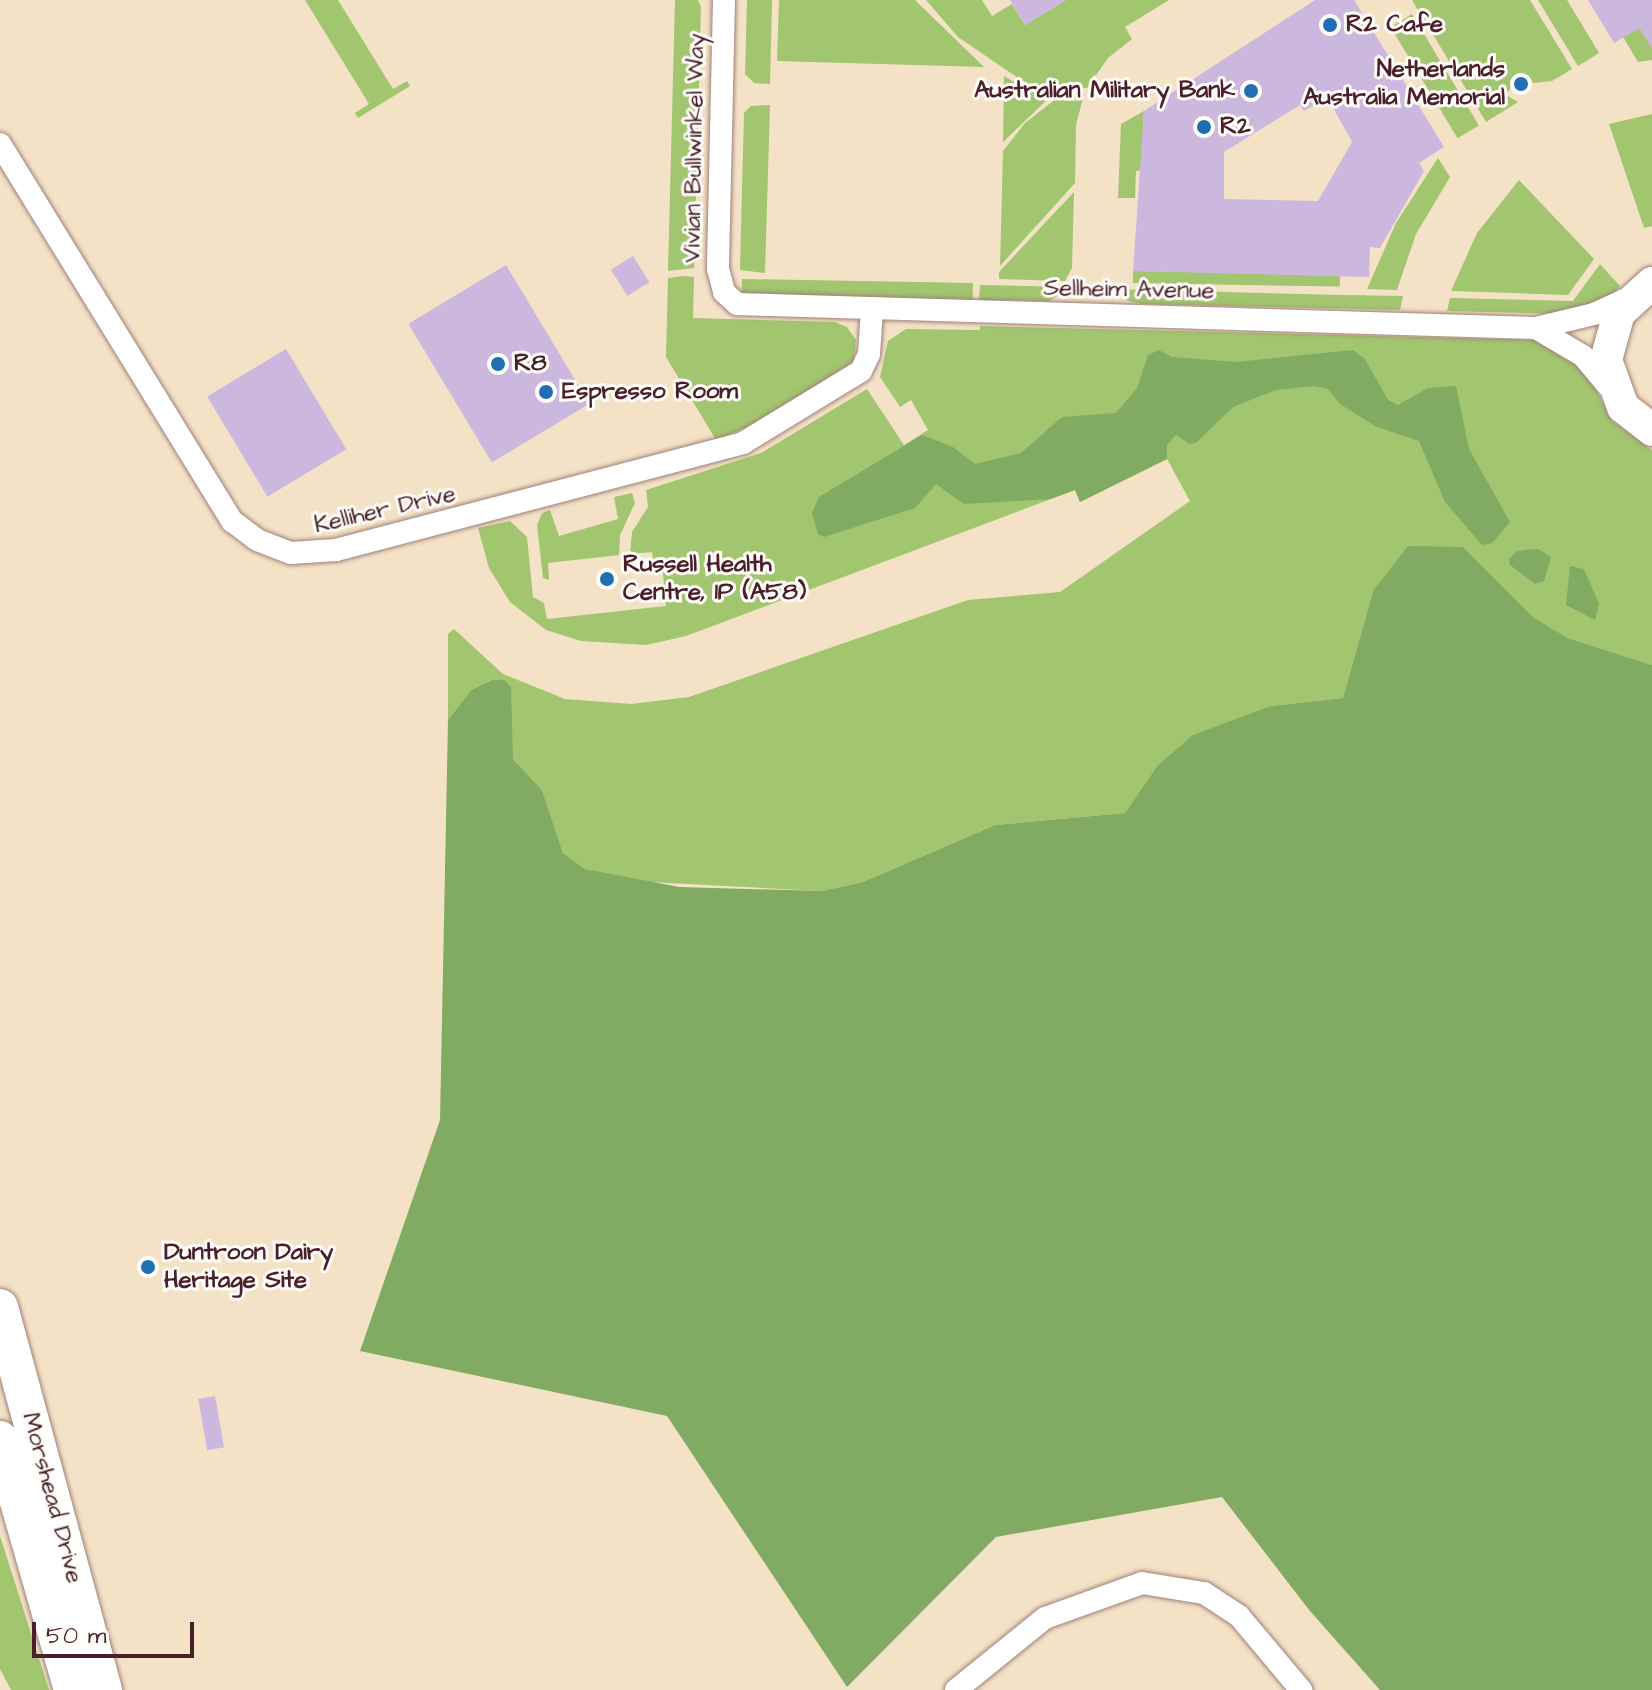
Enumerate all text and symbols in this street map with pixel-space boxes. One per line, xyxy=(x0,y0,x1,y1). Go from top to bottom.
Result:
place label: R2 Cafe xyxy=(1346,11,1443,39)
marker: R2 Cafe xyxy=(1321,16,1339,34)
street label: Vivian Bullwinkel Way xyxy=(679,33,711,263)
place label: Netherlands Australia Memorial xyxy=(1303,56,1505,112)
marker: Netherlands Australia Memorial xyxy=(1512,75,1530,93)
place label: Australian Military Bank xyxy=(974,77,1235,105)
marker: Australian Military Bank xyxy=(1242,82,1260,100)
place label: R2 xyxy=(1220,113,1251,141)
marker: R2 xyxy=(1195,118,1213,136)
street label: Sellheim Avenue xyxy=(1043,274,1215,306)
place label: R8 xyxy=(514,350,547,378)
marker: R8 xyxy=(489,355,507,373)
place label: Espresso Room xyxy=(562,378,738,406)
marker: Espresso Room xyxy=(537,383,555,401)
street label: Kelliher Drive xyxy=(311,480,459,540)
place label: Russell Health Centre, 1P (A58) xyxy=(623,551,806,607)
marker: Russell Health Centre, 1P (A58) xyxy=(598,570,616,588)
place label: Duntroon Dairy Heritage Site xyxy=(164,1239,333,1295)
marker: Duntroon Dairy Heritage Site xyxy=(139,1258,157,1276)
street label: Morshead Drive xyxy=(15,1410,89,1586)
scale bar xyxy=(36,1606,198,1656)
text: 50 m xyxy=(46,1619,106,1653)

